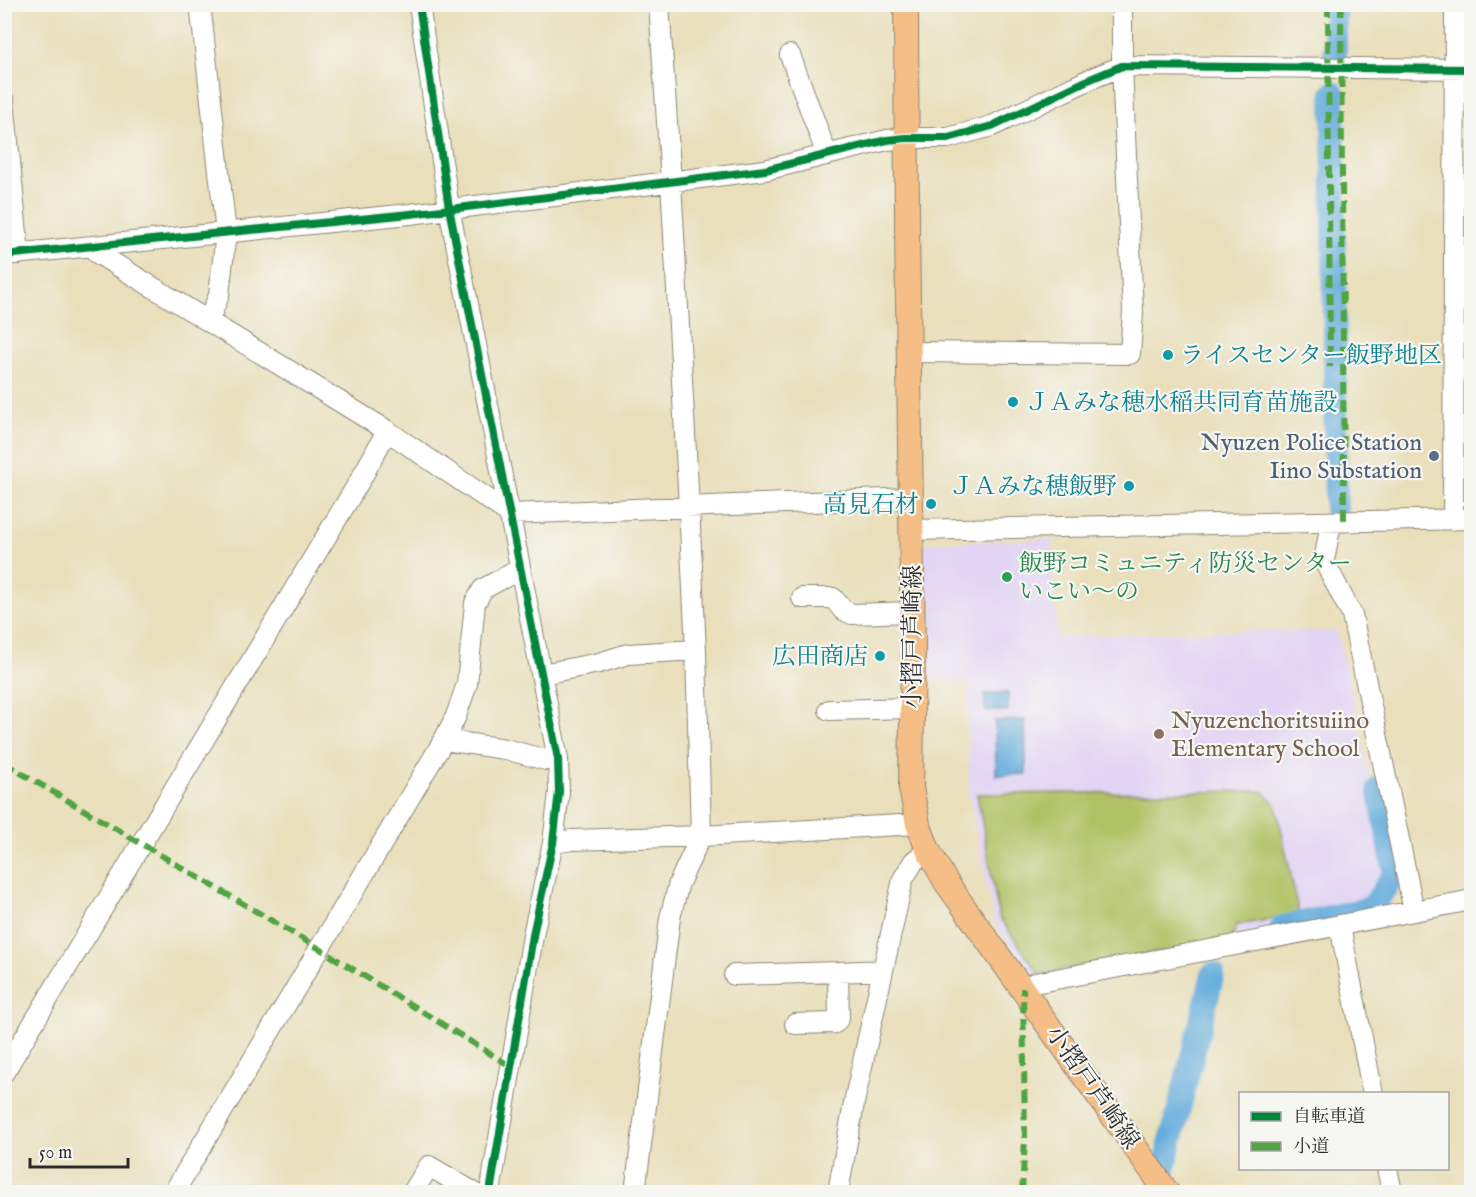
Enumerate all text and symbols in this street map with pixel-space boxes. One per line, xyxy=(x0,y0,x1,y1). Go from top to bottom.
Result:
place label: ライスセンター飯野地区 xyxy=(1180,341,1442,372)
marker: ライスセンター飯野地区 xyxy=(1161,348,1175,362)
place label: ＪＡみな穂水稲共同育苗施設 xyxy=(1025,388,1337,419)
marker: ＪＡみな穂水稲共同育苗施設 xyxy=(1006,395,1020,409)
place label: Nyuzen Police Station Iino Substation xyxy=(1200,428,1422,487)
marker: Nyuzen Police Station Iino Substation xyxy=(1427,449,1441,463)
place label: ＪＡみな穂飯野 xyxy=(949,472,1117,503)
marker: ＪＡみな穂飯野 xyxy=(1122,479,1136,493)
place label: 高見石材 xyxy=(823,490,919,521)
marker: 高見石材 xyxy=(924,497,938,511)
place label: 飯野コミュニティ防災センター いこい～の xyxy=(1019,549,1352,608)
street label: 小摺戸芦崎線 xyxy=(898,565,929,709)
marker: 飯野コミュニティ防災センター いこい～の xyxy=(1000,570,1014,584)
place label: 広田商店 xyxy=(772,642,868,673)
marker: 広田商店 xyxy=(873,649,887,663)
place label: Nyuzenchoritsuiino Elementary School xyxy=(1171,706,1369,765)
marker: Nyuzenchoritsuiino Elementary School xyxy=(1152,727,1166,741)
street label: 小摺戸芦崎線 xyxy=(1038,1020,1146,1156)
legend xyxy=(1239,1092,1449,1170)
text: 自転車道 xyxy=(1293,1106,1365,1129)
scale bar xyxy=(30,1131,128,1169)
text: 小道 xyxy=(1293,1136,1329,1159)
text: 50 m xyxy=(39,1142,72,1165)

